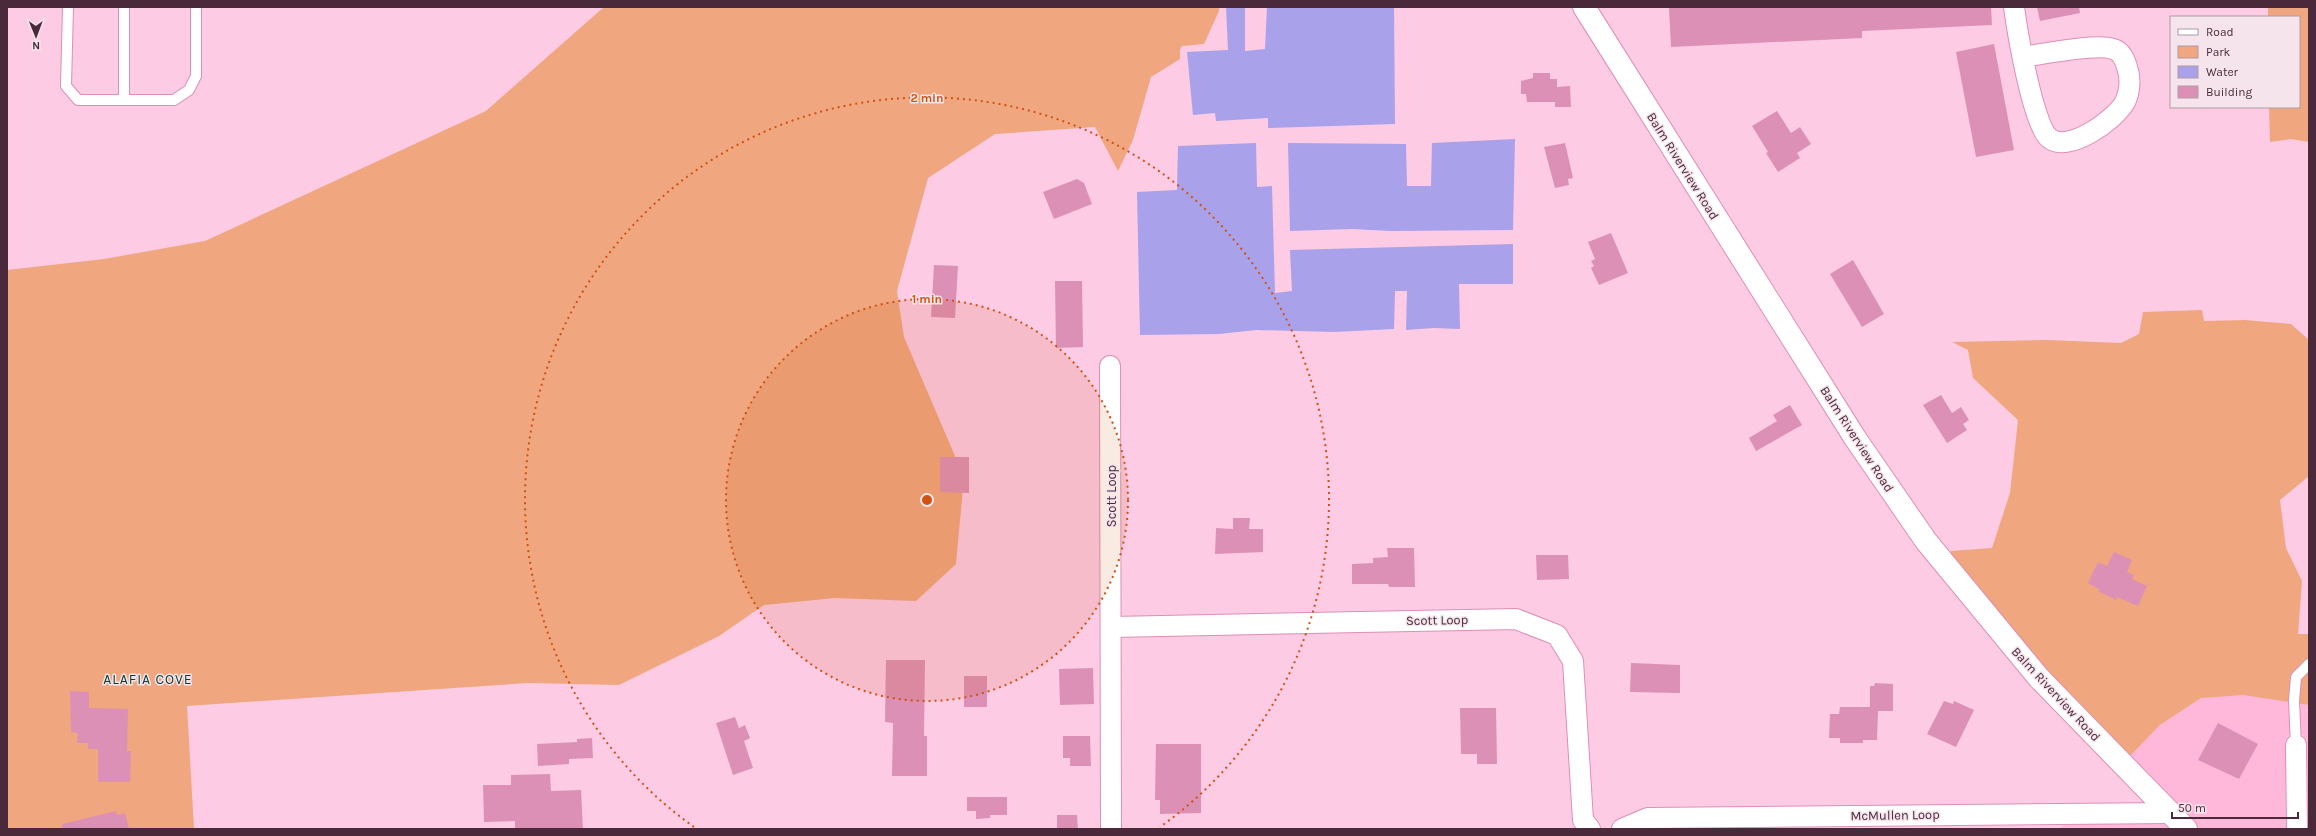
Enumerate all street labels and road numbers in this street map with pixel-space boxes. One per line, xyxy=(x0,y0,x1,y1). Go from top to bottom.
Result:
street label: Balm Riverview Road xyxy=(1644,110,1722,222)
street label: Balm Riverview Road xyxy=(1817,383,1897,495)
street label: Scott Loop xyxy=(1104,465,1119,527)
street label: Scott Loop xyxy=(1406,612,1468,628)
street label: Balm Riverview Road xyxy=(2008,644,2104,744)
street label: McMullen Loop xyxy=(1850,807,1940,823)

